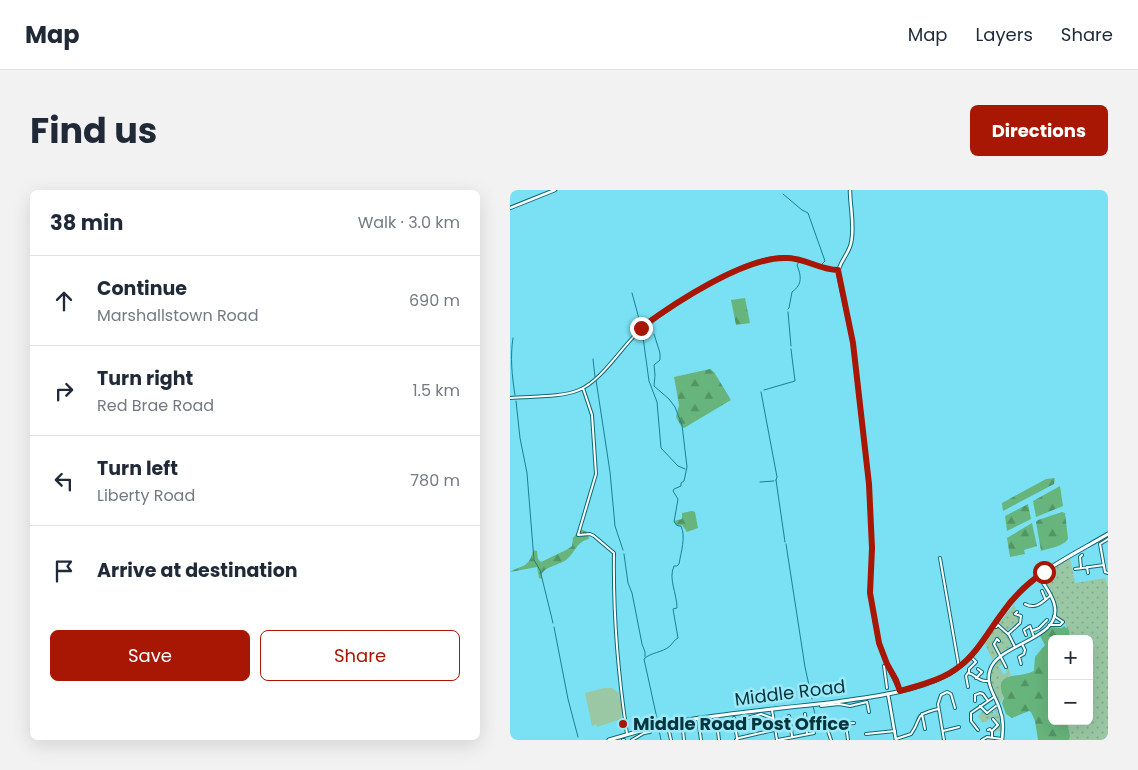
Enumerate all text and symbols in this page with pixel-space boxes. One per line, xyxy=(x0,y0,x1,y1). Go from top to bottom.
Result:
text: Map xyxy=(25,18,80,51)
text: Map xyxy=(908,22,948,47)
text: Layers xyxy=(976,22,1033,47)
text: Share xyxy=(1061,22,1113,47)
button: Directions xyxy=(970,105,1108,156)
text: Find us xyxy=(30,106,157,155)
text: 38 min xyxy=(50,208,123,237)
text: Walk · 3.0 km xyxy=(358,211,460,234)
text: Continue xyxy=(97,275,187,302)
icon: ahead xyxy=(50,287,78,315)
text: 690 m xyxy=(409,289,460,312)
text: Marshallstown Road xyxy=(97,304,259,327)
route end xyxy=(630,317,653,340)
text: Turn right xyxy=(97,365,193,392)
icon: right xyxy=(50,377,78,405)
text: 1.5 km xyxy=(412,379,460,402)
text: Red Brae Road xyxy=(97,394,214,417)
text: Turn left xyxy=(97,455,178,482)
icon: left xyxy=(50,467,78,495)
text: 780 m xyxy=(410,469,460,492)
text: Liberty Road xyxy=(97,484,195,507)
icon: arrive xyxy=(50,557,78,585)
text: Arrive at destination xyxy=(97,557,298,584)
route start xyxy=(1033,561,1056,584)
button: Save xyxy=(50,630,250,681)
button: Share xyxy=(260,630,460,681)
map controls xyxy=(1048,635,1093,725)
button: + xyxy=(1048,635,1093,680)
street label: Middle Road xyxy=(733,673,847,712)
button: − xyxy=(1048,680,1093,725)
place label: Middle Road Post Office xyxy=(633,711,849,736)
marker: Middle Road Post Office xyxy=(617,718,629,730)

